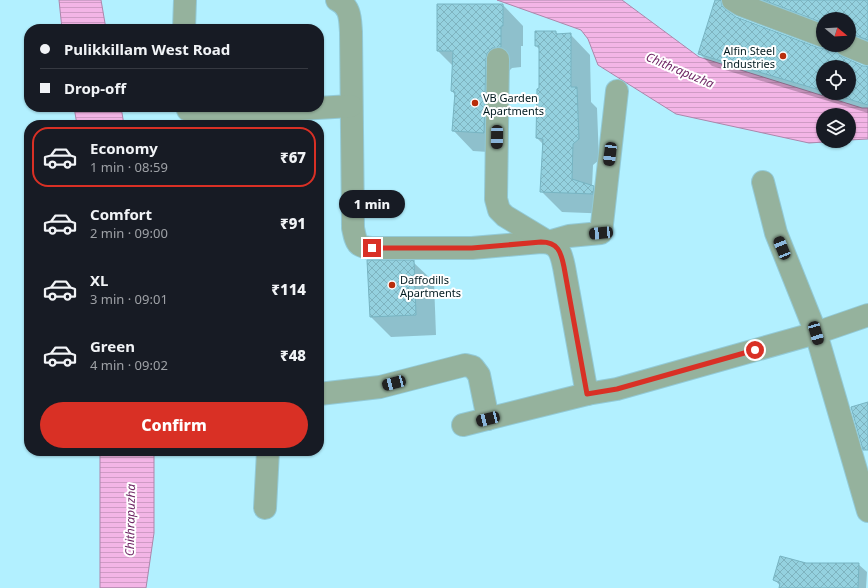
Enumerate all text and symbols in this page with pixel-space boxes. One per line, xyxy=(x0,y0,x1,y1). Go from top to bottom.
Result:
north arrow xyxy=(816,12,856,52)
map controls xyxy=(816,12,856,148)
text: Pulikkillam West Road xyxy=(64,39,230,59)
place label: Alfin Steel Industries xyxy=(723,43,775,71)
water label: Chithrapuzha xyxy=(643,48,717,92)
marker: Alfin Steel Industries xyxy=(778,51,788,61)
button: locate xyxy=(816,60,856,100)
text: Drop-off xyxy=(64,78,126,98)
place label: VB Garden Apartments xyxy=(483,90,544,118)
marker: VB Garden Apartments xyxy=(470,98,480,108)
button: layers xyxy=(816,108,856,148)
car xyxy=(491,125,503,149)
text: Economy xyxy=(90,138,158,158)
icon: car xyxy=(42,139,78,175)
car xyxy=(603,141,617,167)
text: ₹67 xyxy=(280,147,306,167)
text: 1 min · 08:59 xyxy=(90,158,168,176)
callout: 1 min xyxy=(339,190,405,218)
text: 1 min xyxy=(354,195,390,213)
text: Comfort xyxy=(90,204,152,224)
icon: car xyxy=(42,205,78,241)
text: ₹91 xyxy=(280,213,306,233)
text: 2 min · 09:00 xyxy=(90,224,168,242)
car xyxy=(589,226,613,240)
car xyxy=(772,235,792,261)
route end xyxy=(363,239,381,257)
text: XL xyxy=(90,270,108,290)
icon: car xyxy=(42,271,78,307)
place label: Daffodills Apartments xyxy=(400,272,461,300)
text: ₹114 xyxy=(271,279,306,299)
marker: Daffodills Apartments xyxy=(387,280,397,290)
text: 3 min · 09:01 xyxy=(90,290,168,308)
car xyxy=(807,320,825,346)
text: Green xyxy=(90,336,135,356)
icon: car xyxy=(42,337,78,373)
route start xyxy=(746,341,764,359)
text: ₹48 xyxy=(280,345,306,365)
text: 4 min · 09:02 xyxy=(90,356,168,374)
car xyxy=(381,374,407,392)
button: Confirm xyxy=(40,402,308,448)
car xyxy=(475,410,501,428)
water label: Chithrapuzha xyxy=(121,483,139,556)

